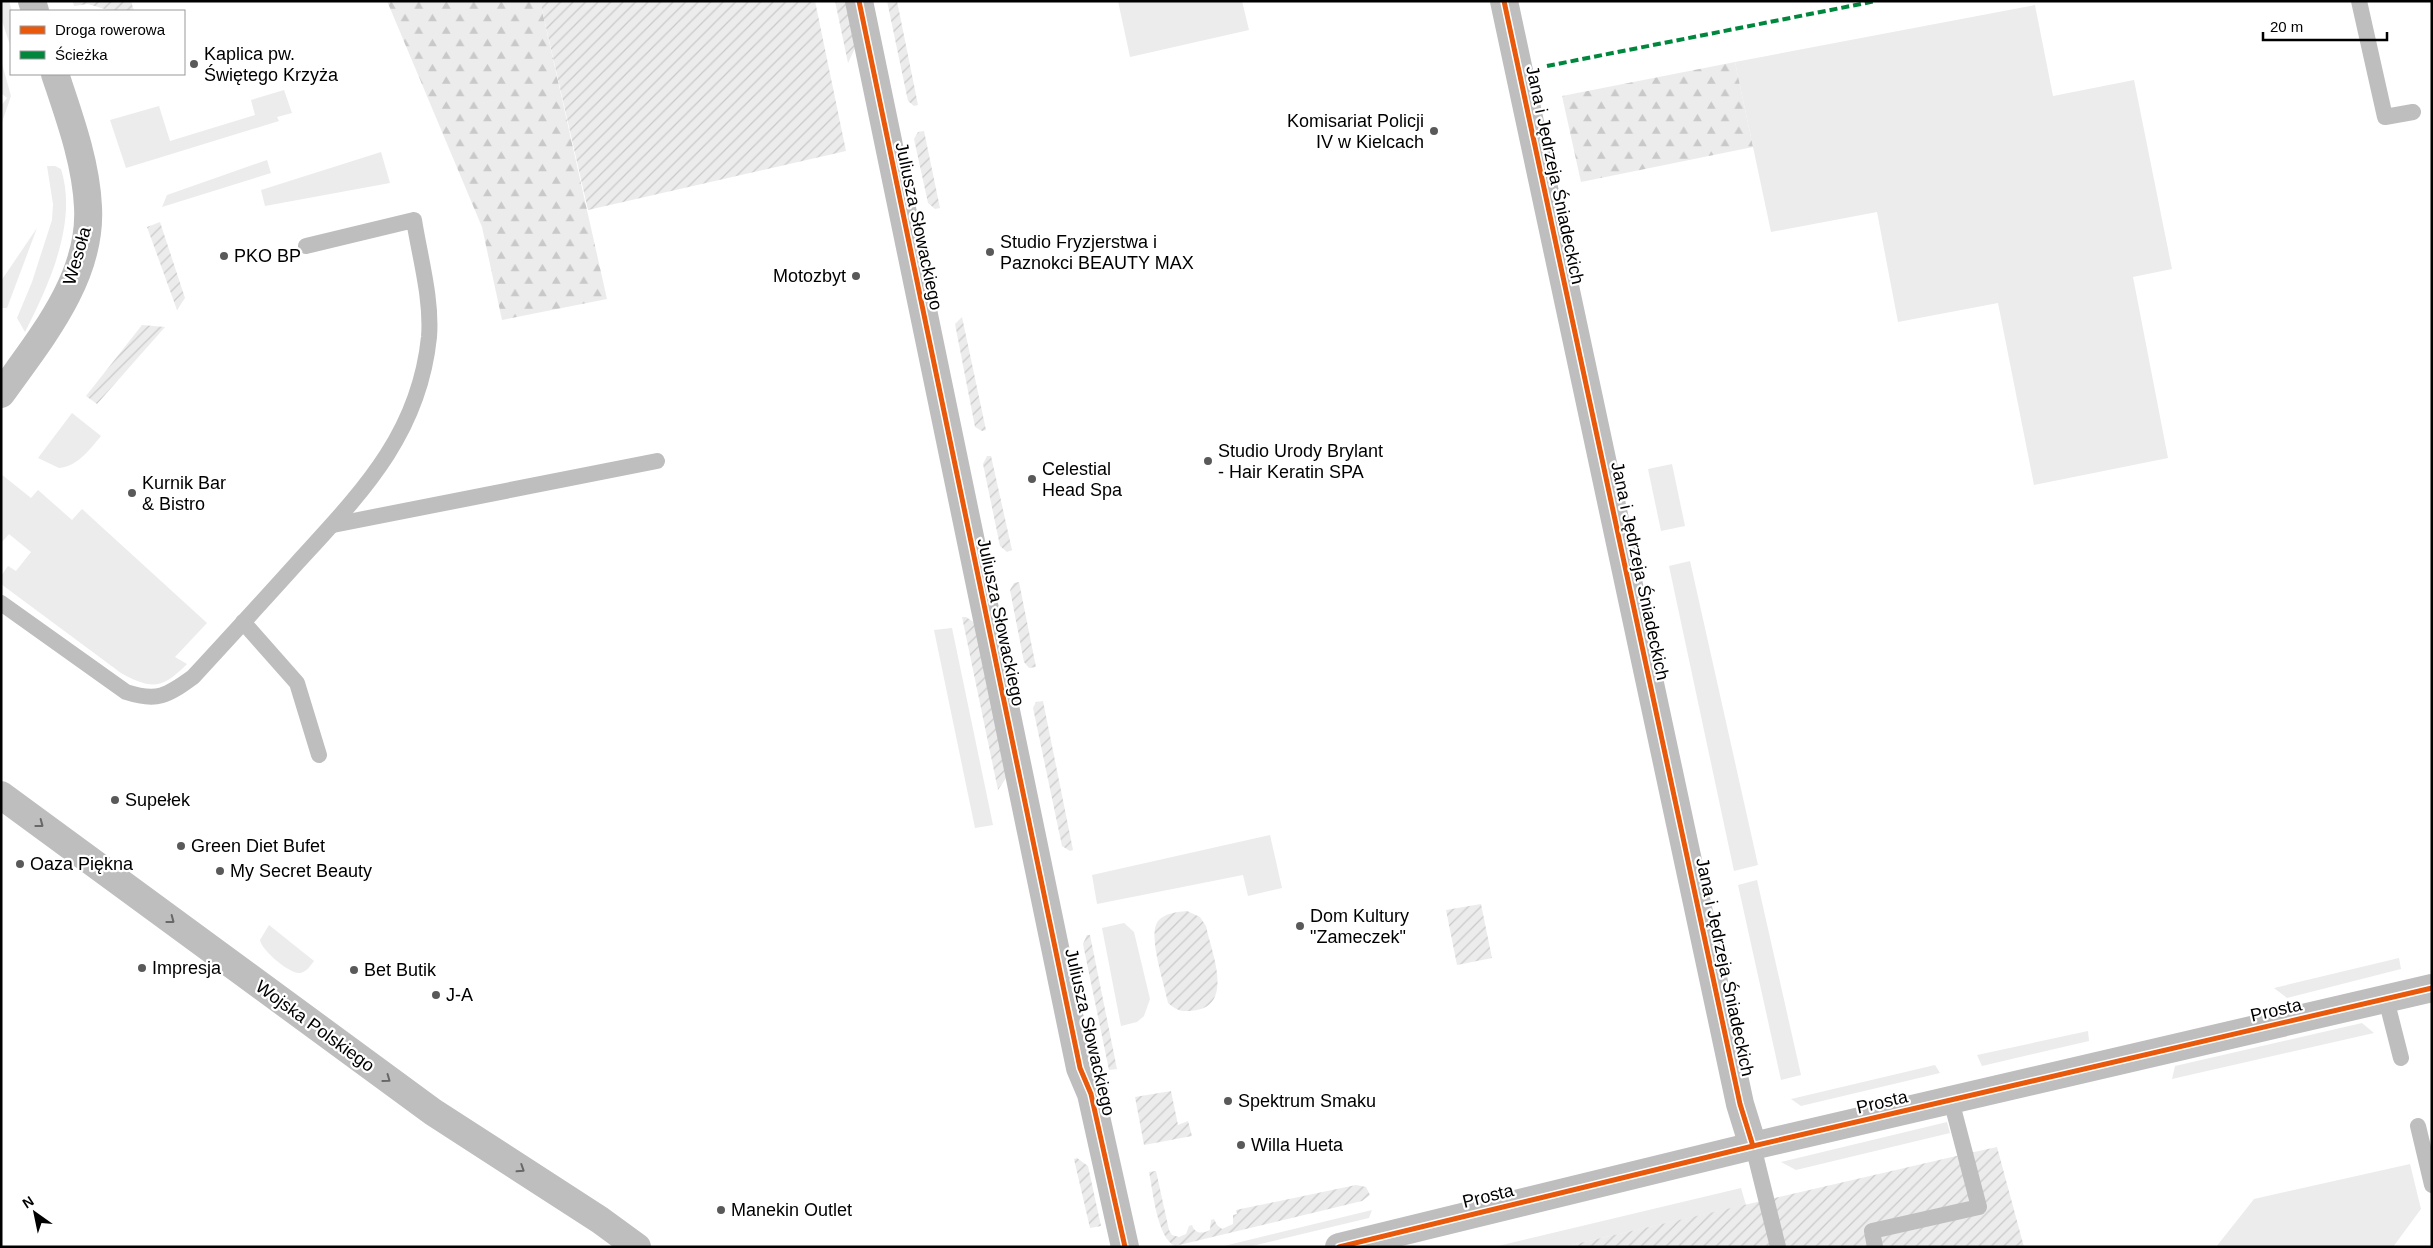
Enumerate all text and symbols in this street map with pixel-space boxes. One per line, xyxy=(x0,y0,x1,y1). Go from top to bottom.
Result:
legend xyxy=(10,10,185,75)
scale bar xyxy=(2263,10,2387,42)
text: 20 m xyxy=(2270,18,2303,35)
text: Droga rowerowa xyxy=(55,21,166,38)
place label: Kaplica pw. Świętego Krzyża xyxy=(204,44,339,85)
text: Ścieżka xyxy=(55,46,108,63)
marker: Kaplica pw. Świętego Krzyża xyxy=(188,58,200,70)
street label: Jana i Jędrzeja Śniadeckich xyxy=(1522,64,1589,286)
place label: Komisariat Policji IV w Kielcach xyxy=(1287,111,1424,152)
marker: Komisariat Policji IV w Kielcach xyxy=(1428,125,1440,137)
street label: Juliusza Słowackiego xyxy=(891,140,947,312)
street label: Wesoła xyxy=(59,224,95,287)
place label: Studio Fryzjerstwa i Paznokci BEAUTY MAX xyxy=(1000,232,1194,273)
place label: PKO BP xyxy=(234,246,301,266)
marker: Studio Fryzjerstwa i Paznokci BEAUTY MAX xyxy=(984,246,996,258)
marker: PKO BP xyxy=(218,250,230,262)
place label: Motozbyt xyxy=(773,266,846,286)
marker: Motozbyt xyxy=(850,270,862,282)
place label: Studio Urody Brylant - Hair Keratin SPA xyxy=(1218,441,1383,482)
marker: Studio Urody Brylant - Hair Keratin SPA xyxy=(1202,455,1214,467)
place label: Celestial Head Spa xyxy=(1042,459,1123,500)
street label: Jana i Jędrzeja Śniadeckich xyxy=(1607,460,1674,682)
place label: Kurnik Bar & Bistro xyxy=(142,473,226,514)
marker: Celestial Head Spa xyxy=(1026,473,1038,485)
marker: Kurnik Bar & Bistro xyxy=(126,487,138,499)
street label: Juliusza Słowackiego xyxy=(973,536,1029,708)
place label: Supełek xyxy=(125,790,191,810)
marker: Supełek xyxy=(109,794,121,806)
one-way arrow xyxy=(34,818,44,827)
place label: Green Diet Bufet xyxy=(191,836,325,856)
marker: Green Diet Bufet xyxy=(175,840,187,852)
place label: Oaza Piękna xyxy=(30,854,134,874)
street label: Jana i Jędrzeja Śniadeckich xyxy=(1692,856,1759,1078)
marker: Oaza Piękna xyxy=(14,858,26,870)
place label: My Secret Beauty xyxy=(230,861,372,881)
marker: My Secret Beauty xyxy=(214,865,226,877)
place label: Dom Kultury "Zameczek" xyxy=(1310,906,1409,947)
one-way arrow xyxy=(165,915,174,923)
marker: Dom Kultury "Zameczek" xyxy=(1294,920,1306,932)
street label: Juliusza Słowackiego xyxy=(1061,946,1119,1118)
place label: Impresja xyxy=(152,958,222,978)
place label: Bet Butik xyxy=(364,960,437,980)
marker: Impresja xyxy=(136,962,148,974)
marker: Bet Butik xyxy=(348,964,360,976)
street label: Wojska Polskiego xyxy=(252,976,378,1076)
place label: J-A xyxy=(446,985,473,1005)
marker: J-A xyxy=(430,989,442,1001)
street label: Prosta xyxy=(2248,994,2305,1026)
one-way arrow xyxy=(381,1073,391,1082)
street label: Prosta xyxy=(1854,1086,1911,1118)
place label: Spektrum Smaku xyxy=(1238,1091,1376,1111)
marker: Spektrum Smaku xyxy=(1222,1095,1234,1107)
place label: Willa Hueta xyxy=(1251,1135,1344,1155)
marker: Willa Hueta xyxy=(1235,1139,1247,1151)
one-way arrow xyxy=(516,1163,525,1173)
street label: Prosta xyxy=(1460,1180,1517,1212)
north arrow xyxy=(10,1188,60,1238)
text: N xyxy=(19,1193,37,1212)
place label: Manekin Outlet xyxy=(731,1200,852,1220)
marker: Manekin Outlet xyxy=(715,1204,727,1216)

